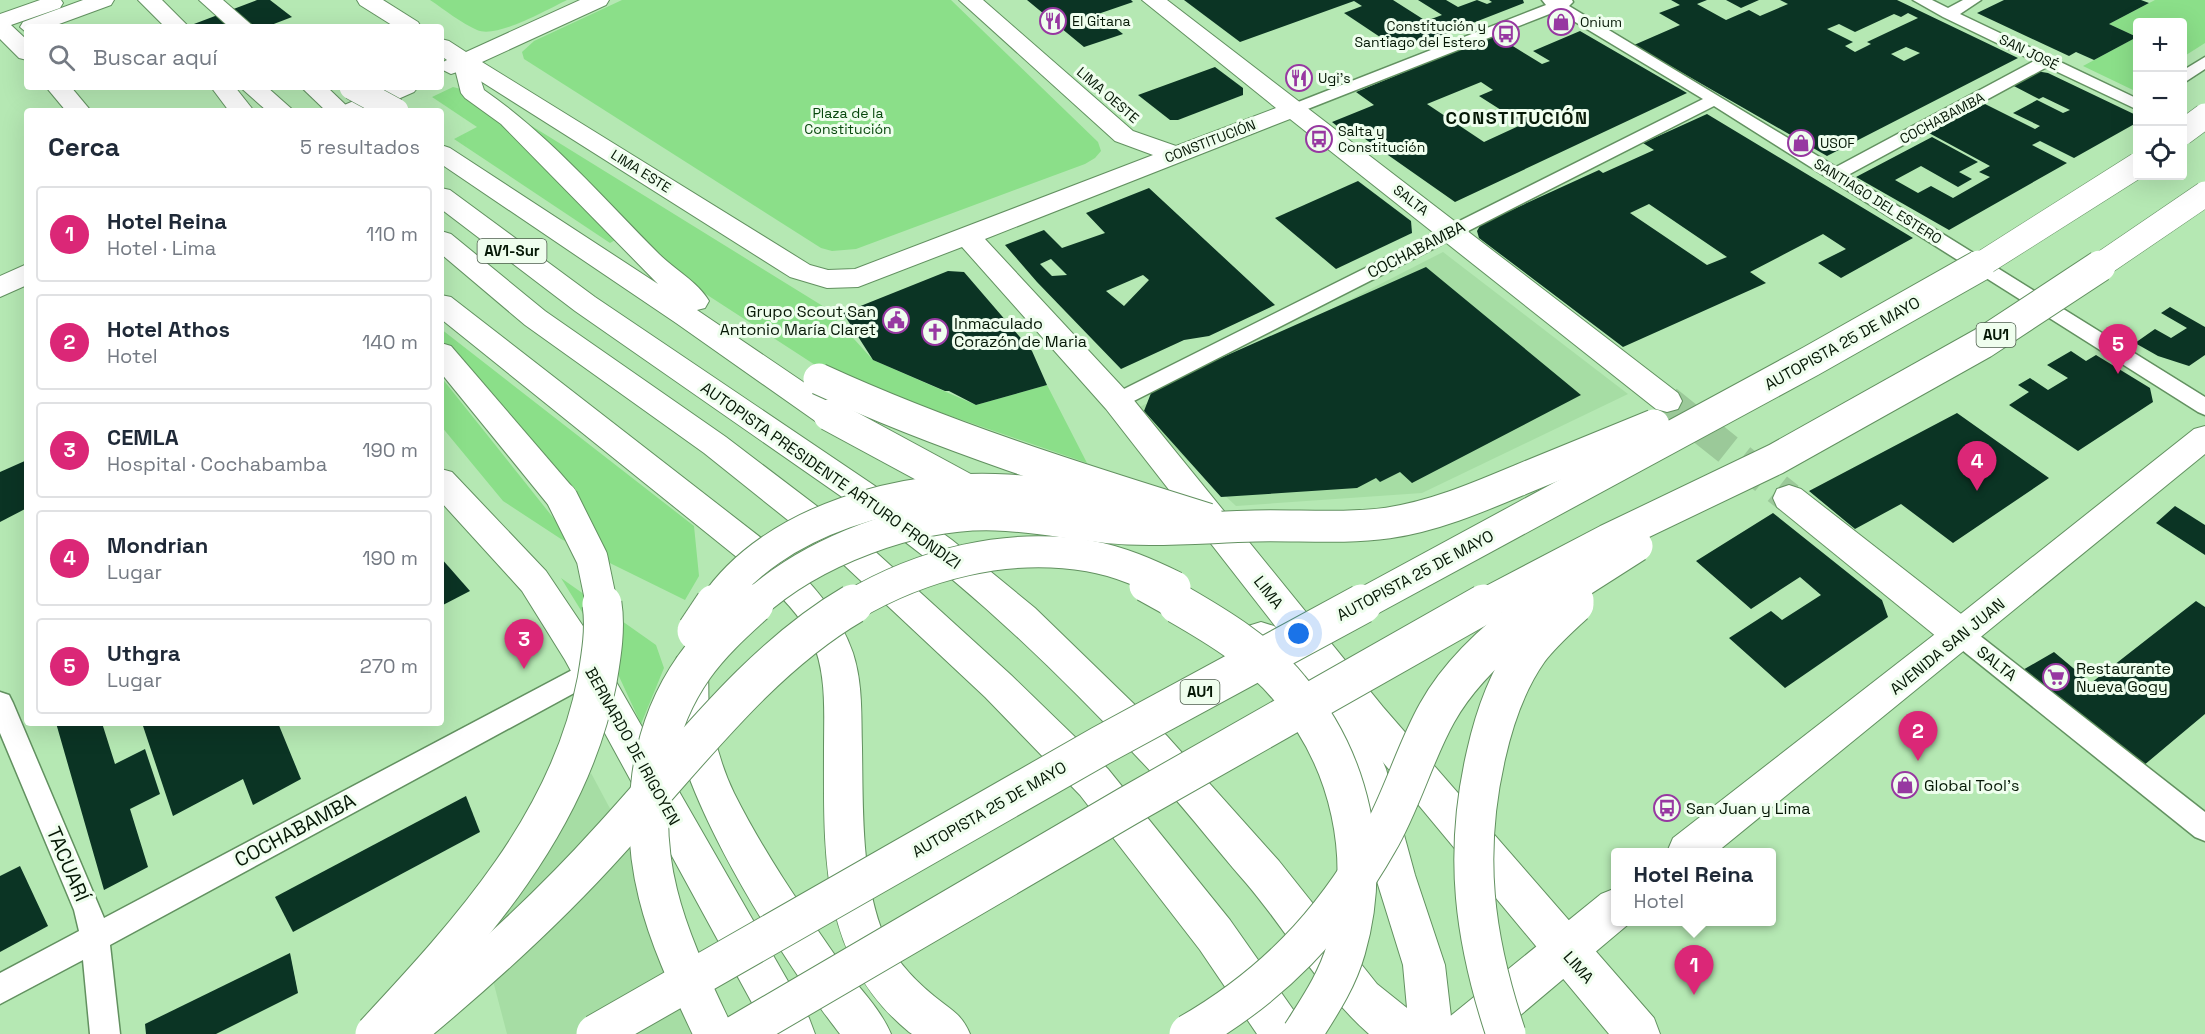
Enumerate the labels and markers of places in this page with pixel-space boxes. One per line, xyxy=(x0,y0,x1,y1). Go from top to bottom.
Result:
restaurant icon: El Gitana xyxy=(1038,6,1068,36)
shop icon: Onium xyxy=(1546,7,1576,37)
place label: El Gitana xyxy=(1072,12,1131,30)
place label: Onium xyxy=(1580,13,1622,31)
place label: Constitución y Santiago del Estero xyxy=(1354,17,1486,51)
bus stop icon: Constitución y Santiago del Estero xyxy=(1491,19,1521,49)
restaurant icon: Ugi's xyxy=(1284,63,1314,93)
place label: Ugi's xyxy=(1318,69,1351,87)
place label: Salta y Constitución xyxy=(1338,122,1425,156)
bus stop icon: Salta y Constitución xyxy=(1304,124,1334,154)
shop icon: USOF xyxy=(1786,128,1816,158)
place label: USOF xyxy=(1820,134,1855,152)
place label: Grupo Scout San Antonio María Claret xyxy=(720,301,876,340)
public building icon: Grupo Scout San Antonio María Claret xyxy=(881,305,911,335)
place label: Inmaculado Corazón de Maria xyxy=(954,313,1087,352)
church icon: Inmaculado Corazón de Maria xyxy=(920,317,950,347)
pin: 5 xyxy=(2098,324,2138,374)
pin: 4 xyxy=(1958,442,1996,491)
pin: 3 xyxy=(504,620,544,669)
place label: Restaurante Nueva Gogy xyxy=(2076,658,2171,697)
supermarket icon: Restaurante Nueva Gogy xyxy=(2041,662,2071,692)
pin: 2 xyxy=(1898,712,1938,761)
shop icon: Global Tool's xyxy=(1890,770,1920,800)
place label: Global Tool's xyxy=(1924,775,2019,796)
bus stop icon: San Juan y Lima xyxy=(1652,793,1682,823)
place label: San Juan y Lima xyxy=(1686,798,1810,819)
pin: 1 xyxy=(1674,946,1714,995)

